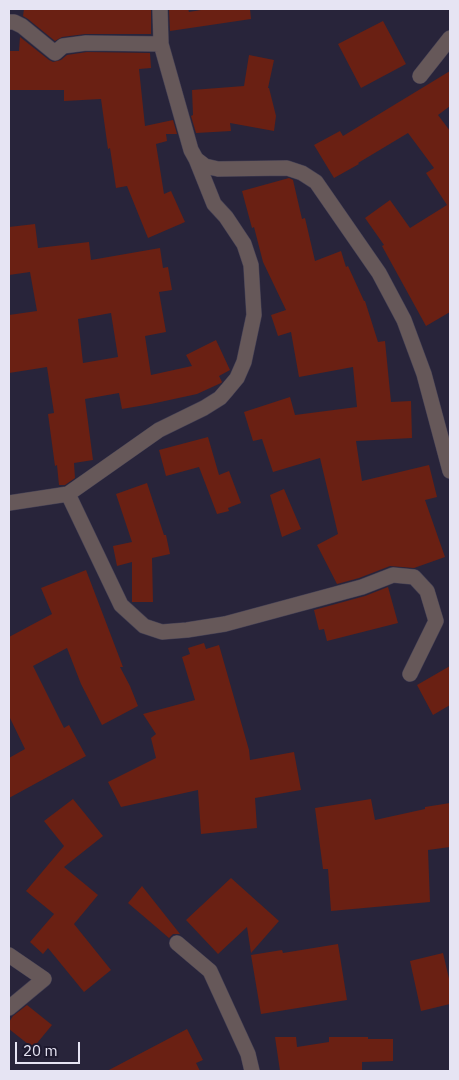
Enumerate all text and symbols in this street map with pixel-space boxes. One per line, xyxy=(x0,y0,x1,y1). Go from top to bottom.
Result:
scale bar xyxy=(18,1032,82,1064)
text: 20 m xyxy=(23,1041,58,1060)

